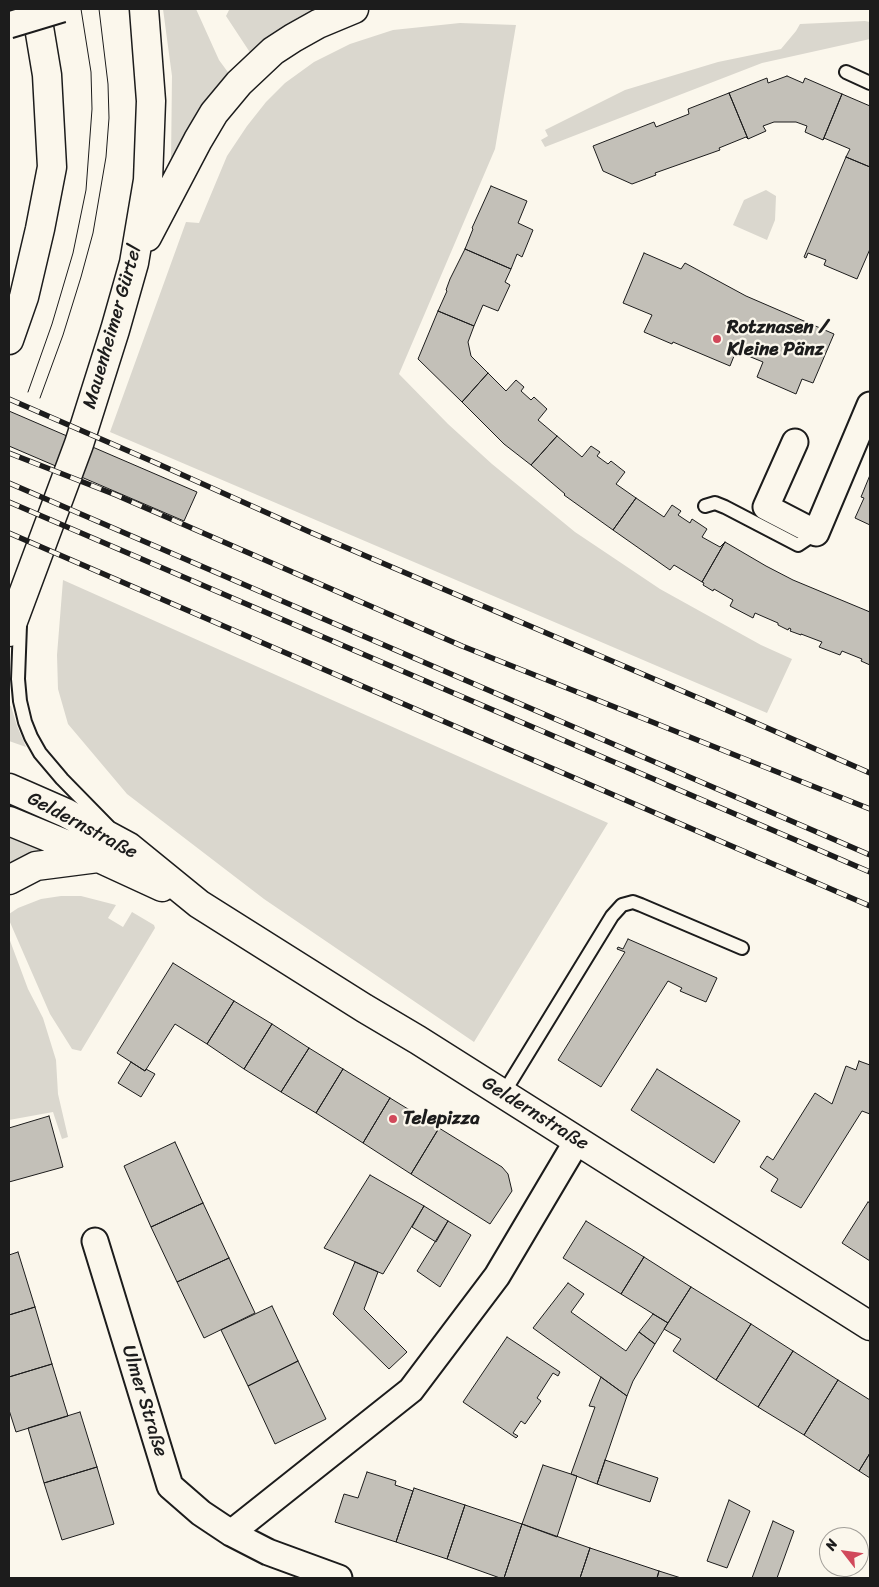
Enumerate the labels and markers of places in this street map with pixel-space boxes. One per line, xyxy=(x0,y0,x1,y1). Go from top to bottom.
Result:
place label: Rotznasen / Kleine Pänz xyxy=(727,317,828,361)
marker: Rotznasen / Kleine Pänz xyxy=(711,333,723,345)
place label: Telepizza xyxy=(403,1108,480,1130)
marker: Telepizza xyxy=(387,1113,399,1125)

